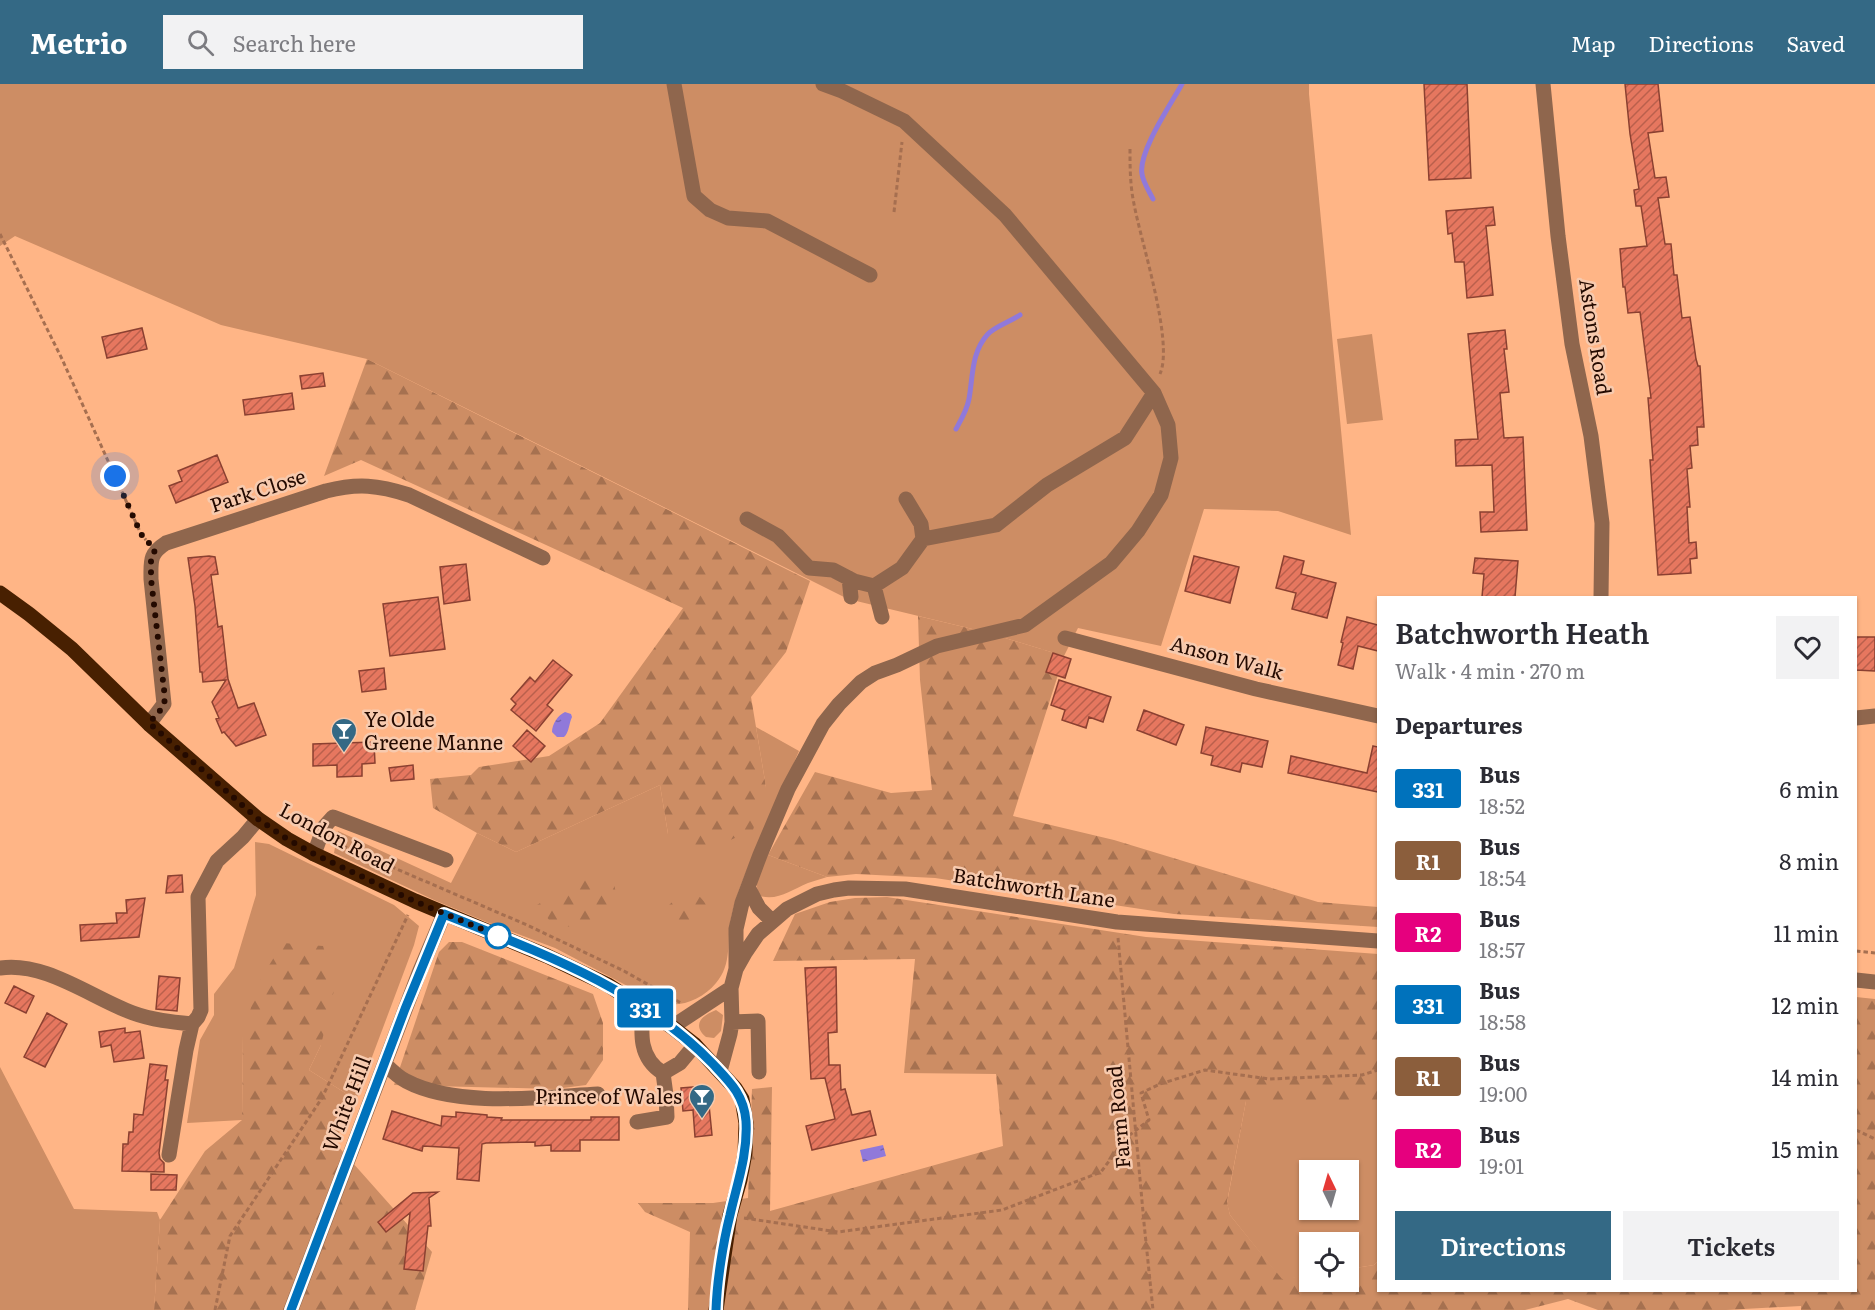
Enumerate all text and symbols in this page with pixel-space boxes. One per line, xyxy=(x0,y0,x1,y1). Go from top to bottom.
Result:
search box xyxy=(163,15,583,69)
text: Metrio xyxy=(30,21,127,63)
icon: search xyxy=(184,26,217,59)
text: Search here xyxy=(232,26,356,59)
text: Map xyxy=(1571,27,1616,58)
text: Directions xyxy=(1649,27,1754,58)
text: Saved xyxy=(1787,27,1845,58)
street label: Astons Road xyxy=(1573,276,1621,397)
street label: Park Close xyxy=(206,460,309,519)
your location xyxy=(100,461,130,491)
text: Batchworth Heath xyxy=(1395,611,1649,653)
button: heart xyxy=(1776,616,1839,679)
street label: Anson Walk xyxy=(1167,627,1288,686)
text: Walk · 4 min · 270 m xyxy=(1395,655,1585,685)
place label: Ye Olde Greene Manne xyxy=(364,703,503,756)
text: Departures xyxy=(1395,708,1522,741)
bar icon: Ye Olde Greene Manne xyxy=(329,716,359,754)
text: Bus xyxy=(1479,757,1520,790)
text: 6 min xyxy=(1780,772,1839,805)
text: 331 xyxy=(1412,773,1444,804)
text: 18:52 xyxy=(1479,790,1525,820)
street label: London Road xyxy=(275,793,401,879)
text: Bus xyxy=(1479,829,1520,862)
text: 8 min xyxy=(1779,844,1839,877)
text: R1 xyxy=(1416,845,1440,876)
street label: Batchworth Lane xyxy=(951,858,1118,914)
text: 18:54 xyxy=(1479,862,1526,892)
text: Bus xyxy=(1479,901,1520,934)
text: 11 min xyxy=(1773,916,1839,949)
text: R2 xyxy=(1415,917,1441,948)
unlabelled marker xyxy=(485,923,511,949)
text: 18:57 xyxy=(1479,934,1525,964)
text: Bus xyxy=(1479,973,1520,1006)
line badge: 331 xyxy=(610,988,680,1028)
text: 12 min xyxy=(1771,988,1839,1021)
text: 331 xyxy=(1412,989,1444,1020)
text: 331 xyxy=(629,993,661,1024)
text: 18:58 xyxy=(1479,1006,1526,1036)
text: Bus xyxy=(1479,1045,1520,1078)
street label: White Hill xyxy=(313,1051,377,1156)
text: 14 min xyxy=(1771,1060,1839,1093)
text: R1 xyxy=(1416,1061,1440,1092)
street label: Farm Road xyxy=(1098,1064,1136,1170)
text: 19:00 xyxy=(1479,1078,1527,1108)
place label: Prince of Wales xyxy=(535,1080,682,1110)
bar icon: Prince of Wales xyxy=(687,1082,717,1120)
text: Bus xyxy=(1479,1117,1520,1150)
text: 15 min xyxy=(1771,1132,1839,1165)
text: R2 xyxy=(1415,1133,1441,1164)
text: 19:01 xyxy=(1479,1150,1524,1180)
north arrow xyxy=(1299,1160,1359,1220)
map controls xyxy=(1299,1160,1359,1292)
button: Directions xyxy=(1395,1211,1611,1280)
button: Tickets xyxy=(1623,1211,1839,1280)
button: locate xyxy=(1299,1232,1359,1292)

